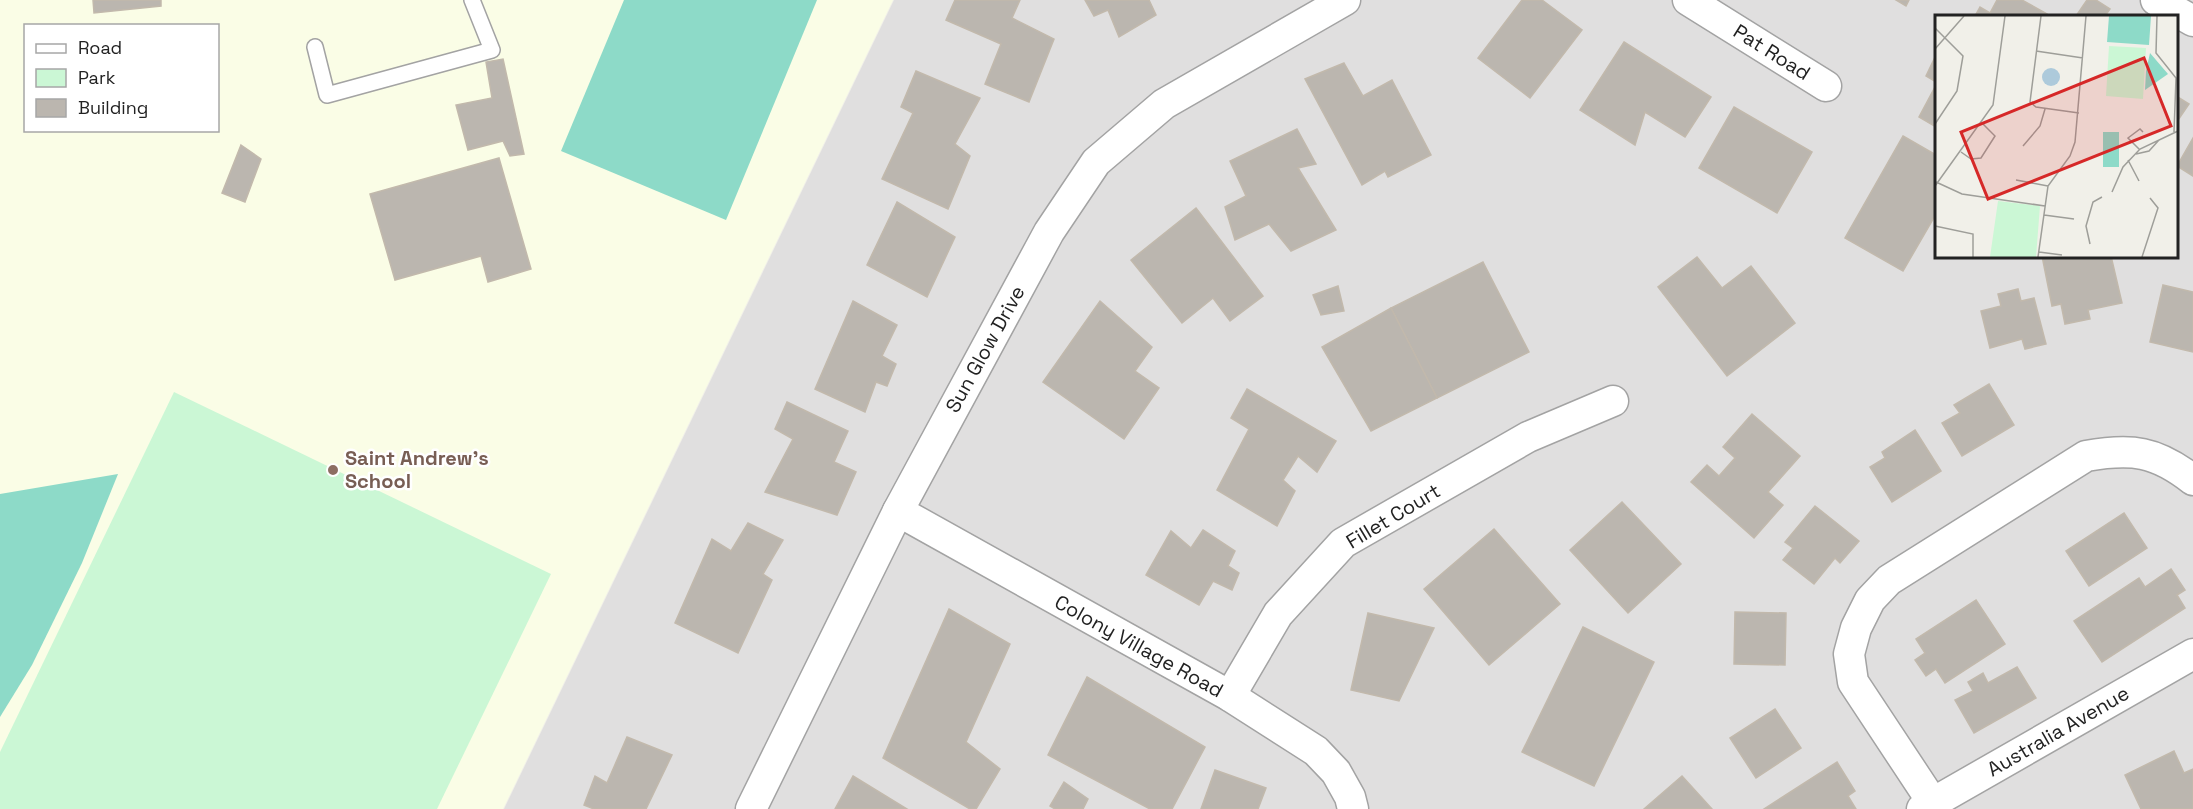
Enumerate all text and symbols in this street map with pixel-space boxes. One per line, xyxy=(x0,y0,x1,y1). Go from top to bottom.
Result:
inset map xyxy=(1935,15,2178,258)
street label: Pat Road xyxy=(1729,18,1815,86)
legend xyxy=(24,24,219,132)
text: Road xyxy=(78,36,122,59)
text: Park xyxy=(78,66,116,89)
text: Building xyxy=(78,96,148,119)
street label: Sun Glow Drive xyxy=(939,281,1031,417)
place label: Saint Andrew's School xyxy=(345,445,489,494)
marker: Saint Andrew's School xyxy=(326,463,340,477)
street label: Fillet Court xyxy=(1341,478,1445,554)
street label: Colony Village Road xyxy=(1050,589,1228,703)
street label: Australia Avenue xyxy=(1982,680,2134,782)

